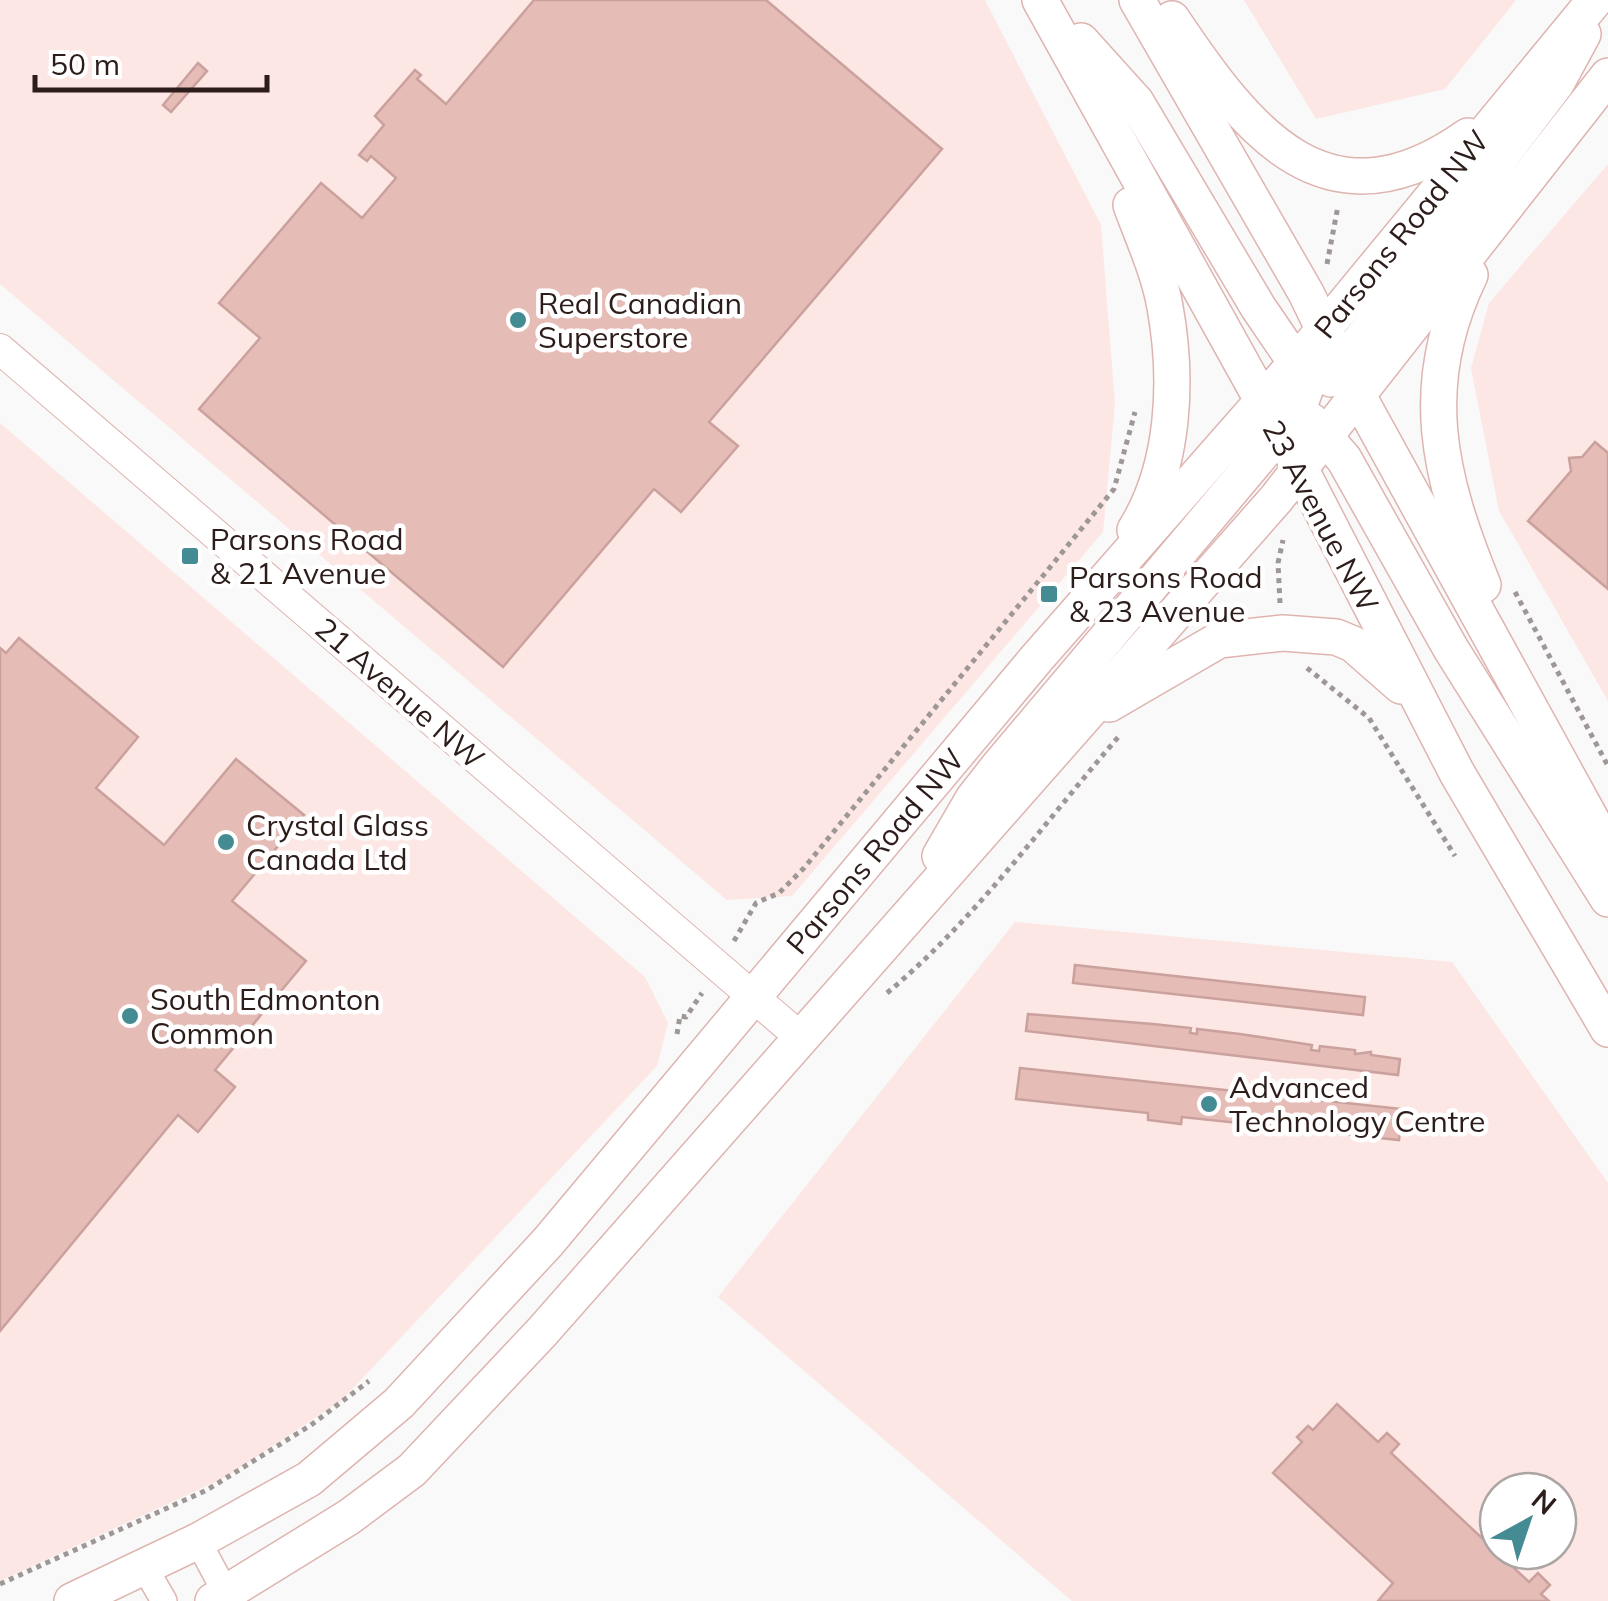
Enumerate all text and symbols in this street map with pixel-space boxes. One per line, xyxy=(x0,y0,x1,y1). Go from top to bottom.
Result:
scale bar xyxy=(35,30,268,92)
text: 50 m xyxy=(50,45,120,83)
street label: Parsons Road NW xyxy=(1305,122,1497,346)
place label: Real Canadian Superstore xyxy=(538,284,742,356)
marker: Real Canadian Superstore xyxy=(507,309,529,331)
street label: 23 Avenue NW xyxy=(1254,414,1388,618)
place label: Parsons Road & 21 Avenue xyxy=(210,520,403,592)
marker: Parsons Road & 21 Avenue xyxy=(179,545,201,567)
place label: Parsons Road & 23 Avenue xyxy=(1069,558,1262,630)
marker: Parsons Road & 23 Avenue xyxy=(1038,583,1060,605)
street label: 21 Avenue NW xyxy=(308,609,492,777)
street label: Parsons Road NW xyxy=(778,740,972,962)
place label: Crystal Glass Canada Ltd xyxy=(246,806,429,878)
marker: Crystal Glass Canada Ltd xyxy=(215,831,237,853)
place label: South Edmonton Common xyxy=(150,980,381,1052)
marker: South Edmonton Common xyxy=(119,1005,141,1027)
place label: Advanced Technology Centre xyxy=(1229,1068,1485,1140)
marker: Advanced Technology Centre xyxy=(1198,1093,1220,1115)
north arrow xyxy=(1478,1471,1578,1571)
text: N xyxy=(1525,1481,1564,1522)

